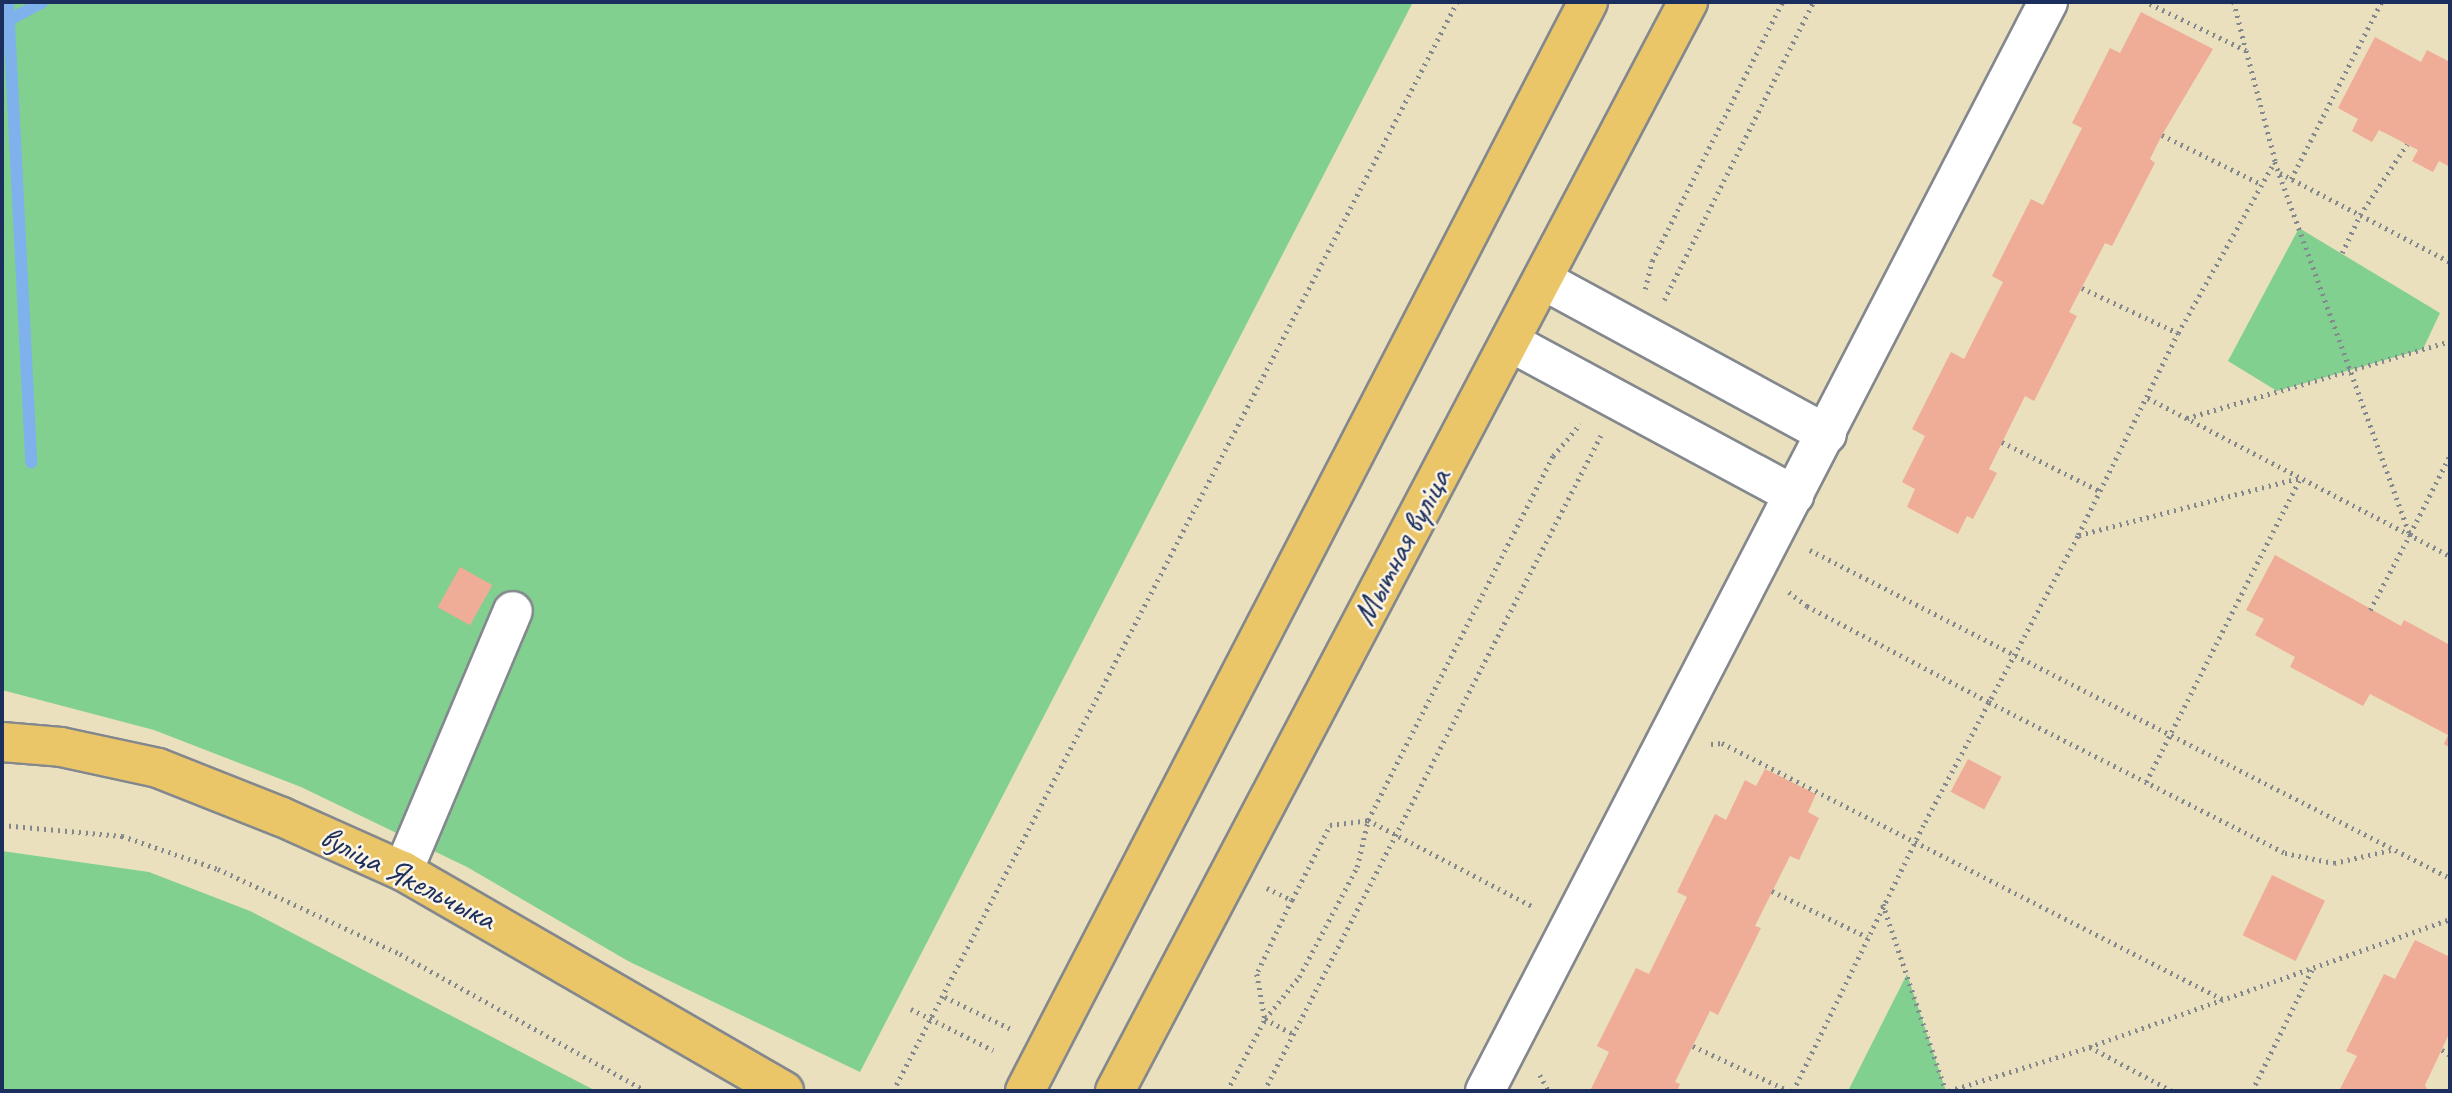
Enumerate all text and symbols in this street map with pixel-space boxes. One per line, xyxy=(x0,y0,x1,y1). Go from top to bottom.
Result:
street label: Мытная вуліца xyxy=(1345,463,1459,631)
street label: вуліца Якельчыка xyxy=(315,817,501,939)

